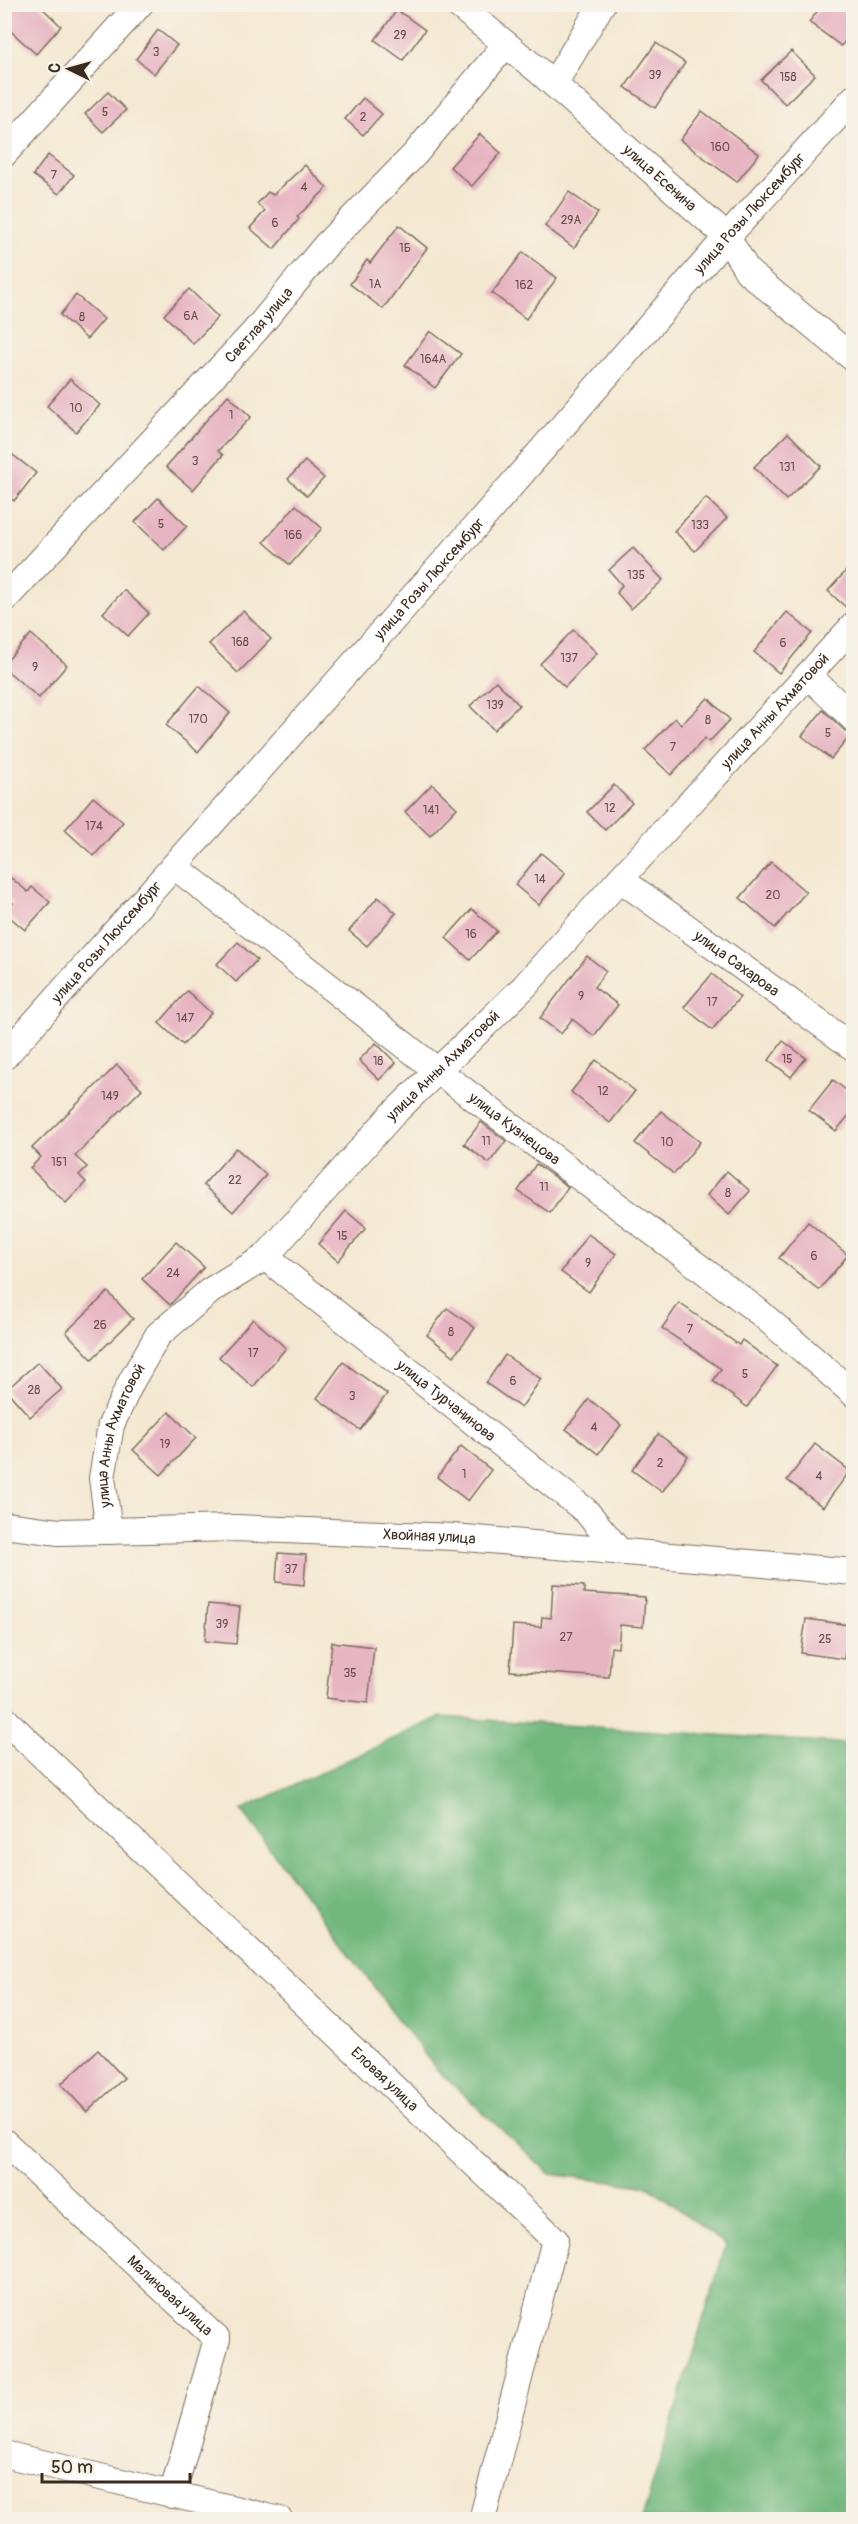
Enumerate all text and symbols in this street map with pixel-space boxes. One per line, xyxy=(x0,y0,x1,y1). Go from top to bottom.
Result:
house number: 29 xyxy=(394,28,406,43)
north arrow xyxy=(39,39,99,99)
house number: 3 xyxy=(153,45,160,60)
text: С xyxy=(45,62,65,74)
house number: 39 xyxy=(649,68,661,83)
house number: 158 xyxy=(779,70,797,85)
house number: 5 xyxy=(102,105,108,120)
house number: 2 xyxy=(360,110,367,125)
street label: улица Есенина xyxy=(618,139,701,215)
house number: 160 xyxy=(710,140,730,155)
street label: улица Розы Люксембург xyxy=(689,148,809,278)
house number: 7 xyxy=(51,168,58,183)
house number: 4 xyxy=(301,180,308,195)
house number: 29А xyxy=(561,213,582,228)
house number: 6 xyxy=(272,216,279,231)
house number: 1Б xyxy=(399,241,411,256)
house number: 1А xyxy=(369,277,381,292)
house number: 162 xyxy=(515,278,533,293)
street label: Светлая улица xyxy=(221,283,297,367)
house number: 6А xyxy=(184,309,199,324)
house number: 8 xyxy=(79,310,85,325)
house number: 164А xyxy=(420,352,446,367)
house number: 10 xyxy=(70,401,82,416)
house number: 1 xyxy=(229,408,233,423)
house number: 3 xyxy=(192,454,199,469)
house number: 131 xyxy=(779,460,795,475)
street label: улица Розы Люксембург xyxy=(369,514,488,644)
house number: 5 xyxy=(158,517,164,532)
house number: 133 xyxy=(691,518,709,533)
house number: 166 xyxy=(284,528,302,543)
house number: 135 xyxy=(627,568,645,583)
house number: 168 xyxy=(231,635,249,650)
house number: 6 xyxy=(780,636,787,651)
street label: улица Анны Ахматовой xyxy=(716,649,833,774)
house number: 137 xyxy=(560,651,579,666)
house number: 9 xyxy=(32,660,38,675)
house number: 139 xyxy=(486,698,504,713)
house number: 170 xyxy=(188,712,208,727)
house number: 8 xyxy=(705,713,711,728)
house number: 5 xyxy=(825,726,831,741)
house number: 7 xyxy=(670,740,677,755)
house number: 12 xyxy=(604,801,616,816)
house number: 141 xyxy=(423,803,439,818)
house number: 174 xyxy=(85,819,103,834)
house number: 14 xyxy=(534,872,546,887)
street label: улица Розы Люксембург xyxy=(46,877,166,1008)
house number: 20 xyxy=(766,888,780,903)
street label: улица Сахарова xyxy=(689,925,783,1001)
house number: 16 xyxy=(465,927,477,942)
house number: 9 xyxy=(578,989,584,1004)
house number: 17 xyxy=(706,995,718,1010)
street label: улица Анны Ахматовой xyxy=(381,1006,504,1125)
house number: 147 xyxy=(176,1011,195,1026)
house number: 15 xyxy=(781,1052,793,1067)
house number: 18 xyxy=(373,1054,383,1069)
house number: 12 xyxy=(597,1084,609,1099)
street label: улица Кузнецова xyxy=(464,1087,564,1169)
house number: 149 xyxy=(101,1089,119,1104)
house number: 11 xyxy=(481,1134,491,1149)
house number: 10 xyxy=(661,1135,673,1150)
house number: 151 xyxy=(51,1155,67,1170)
house number: 22 xyxy=(228,1173,242,1188)
house number: 11 xyxy=(539,1180,549,1195)
house number: 8 xyxy=(725,1186,731,1201)
house number: 15 xyxy=(336,1229,348,1244)
house number: 6 xyxy=(811,1249,818,1264)
house number: 9 xyxy=(585,1256,591,1271)
house number: 24 xyxy=(166,1266,180,1281)
house number: 26 xyxy=(93,1318,107,1333)
house number: 7 xyxy=(687,1322,694,1337)
house number: 8 xyxy=(448,1325,454,1340)
house number: 17 xyxy=(247,1346,259,1361)
street label: улица Турчанинова xyxy=(392,1355,500,1445)
street label: улица Анны Ахматовой xyxy=(93,1360,149,1510)
house number: 5 xyxy=(742,1367,748,1382)
house number: 6 xyxy=(510,1374,517,1389)
house number: 28 xyxy=(28,1383,40,1398)
house number: 3 xyxy=(349,1389,356,1404)
house number: 4 xyxy=(591,1420,598,1435)
house number: 19 xyxy=(160,1437,170,1452)
house number: 2 xyxy=(657,1456,664,1471)
house number: 1 xyxy=(462,1467,466,1482)
house number: 4 xyxy=(816,1469,823,1484)
street label: Хвойная улица xyxy=(383,1525,477,1548)
house number: 37 xyxy=(284,1562,298,1577)
house number: 39 xyxy=(216,1617,228,1632)
house number: 27 xyxy=(559,1630,573,1645)
house number: 25 xyxy=(818,1632,832,1647)
house number: 35 xyxy=(343,1666,357,1681)
street label: Еловая улица xyxy=(347,2043,422,2115)
street label: Малиновая улица xyxy=(123,2251,217,2340)
scale bar xyxy=(42,2446,190,2484)
text: 50 m xyxy=(51,2456,93,2479)

